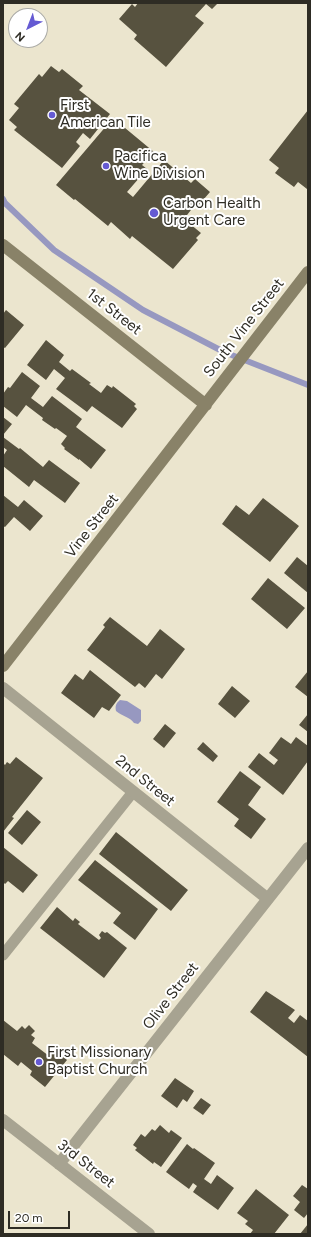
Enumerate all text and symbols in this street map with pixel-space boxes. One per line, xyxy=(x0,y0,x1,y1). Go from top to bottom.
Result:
north arrow xyxy=(8,8,48,48)
text: N xyxy=(13,29,28,44)
place label: First American Tile xyxy=(60,97,151,132)
marker: First American Tile xyxy=(47,110,57,120)
place label: Pacifica Wine Division xyxy=(114,148,205,183)
marker: Pacifica Wine Division xyxy=(101,161,111,171)
place label: Carbon Health Urgent Care xyxy=(163,195,261,230)
marker: Carbon Health Urgent Care xyxy=(148,207,160,219)
street label: South Vine Street xyxy=(200,275,288,381)
street label: 1st Street xyxy=(83,285,145,339)
street label: Vine Street xyxy=(61,490,123,562)
street label: 2nd Street xyxy=(112,752,178,810)
street label: Olive Street xyxy=(139,959,203,1033)
place label: First Missionary Baptist Church xyxy=(47,1044,151,1079)
marker: First Missionary Baptist Church xyxy=(34,1057,44,1067)
street label: 3rd Street xyxy=(54,1136,118,1192)
scale bar xyxy=(10,1203,72,1229)
text: 20 m xyxy=(15,1211,43,1225)

